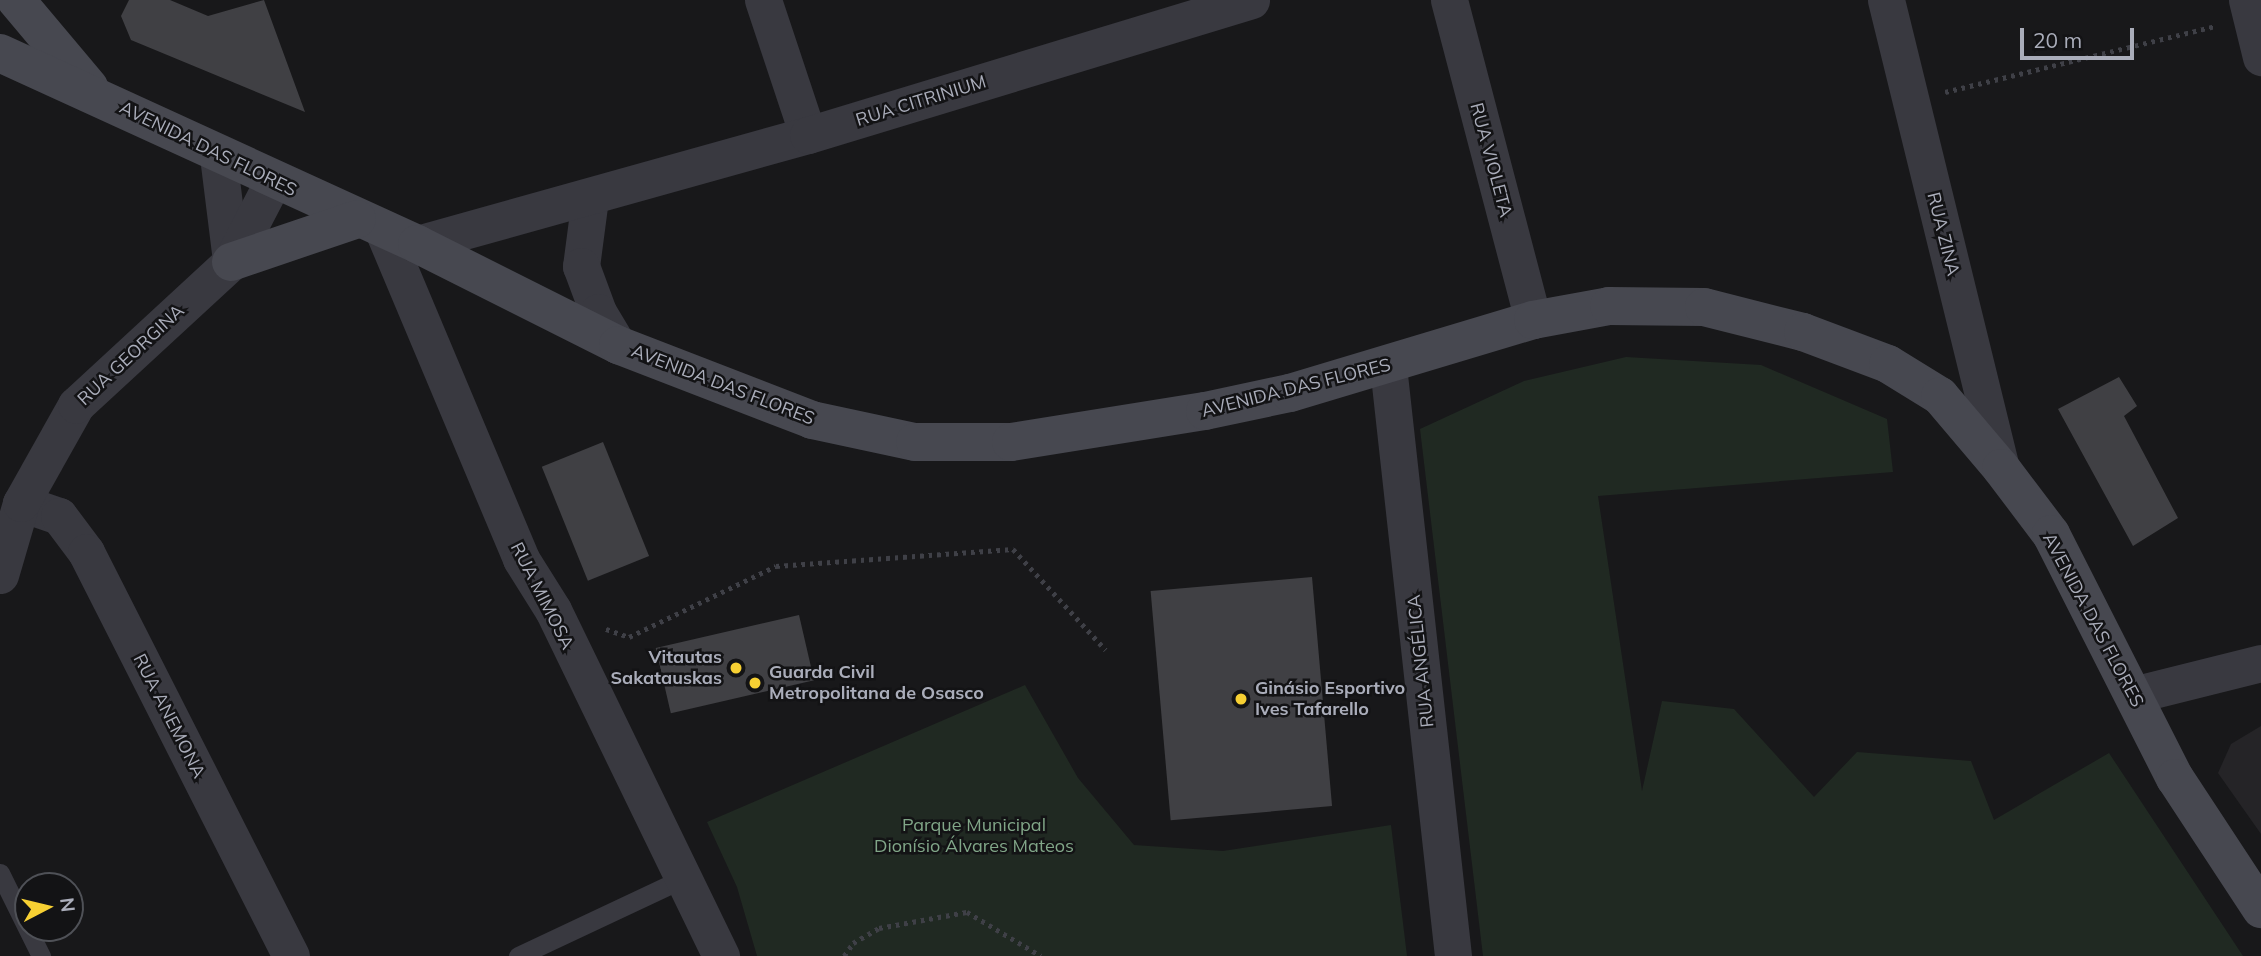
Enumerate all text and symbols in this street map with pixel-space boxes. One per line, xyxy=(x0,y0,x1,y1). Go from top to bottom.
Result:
scale bar xyxy=(2023,14,2137,58)
text: 20 m xyxy=(2033,27,2082,53)
street label: RUA CITRINIUM xyxy=(853,71,989,131)
street label: AVENIDA DAS FLORES xyxy=(116,97,300,201)
street label: RUA VIOLETA xyxy=(1465,100,1517,220)
street label: RUA ZINA xyxy=(1922,190,1964,278)
street label: RUA GEORGINA xyxy=(73,300,189,410)
street label: AVENIDA DAS FLORES xyxy=(629,340,817,430)
street label: AVENIDA DAS FLORES xyxy=(1199,354,1393,422)
street label: AVENIDA DAS FLORES xyxy=(2038,529,2148,711)
street label: RUA MIMOSA xyxy=(506,539,578,653)
street label: RUA ANGÉLICA xyxy=(1403,593,1439,729)
place label: Vitautas Sakatauskas xyxy=(610,647,722,690)
street label: RUA ANEMONA xyxy=(128,650,210,782)
marker: Vitautas Sakatauskas xyxy=(728,660,744,676)
place label: Guarda Civil Metropolitana de Osasco xyxy=(769,662,984,704)
marker: Guarda Civil Metropolitana de Osasco xyxy=(747,675,763,691)
place label: Ginásio Esportivo Ives Tafarello xyxy=(1255,678,1405,720)
marker: Ginásio Esportivo Ives Tafarello xyxy=(1233,691,1249,707)
park label: Parque Municipal Dionísio Álvares Mateos xyxy=(874,815,1074,858)
north arrow xyxy=(14,872,84,942)
text: N xyxy=(55,896,81,913)

